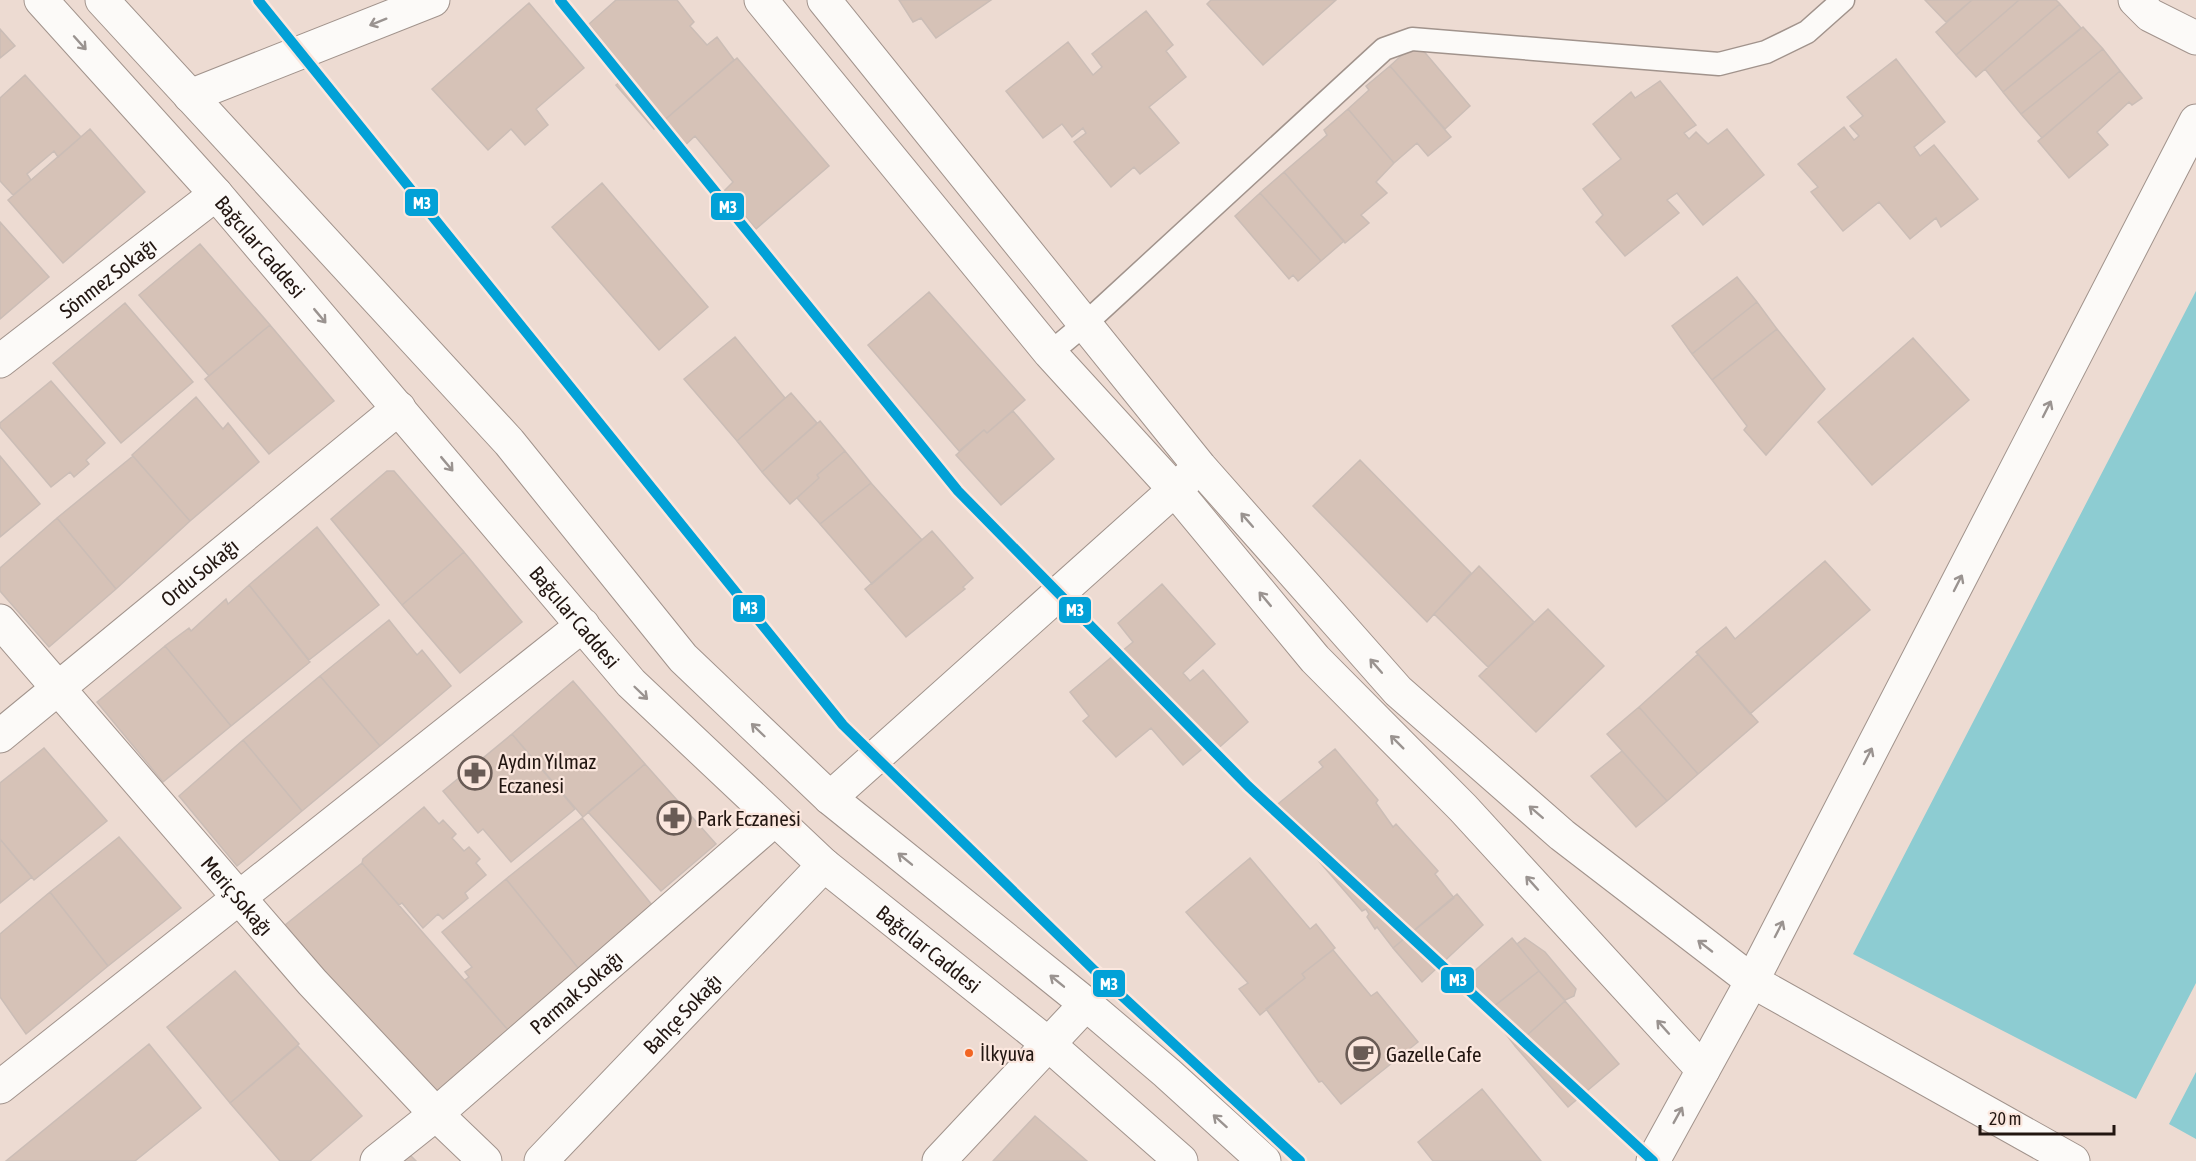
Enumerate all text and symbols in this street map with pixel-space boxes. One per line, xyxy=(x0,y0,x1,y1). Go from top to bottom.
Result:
one-way arrow xyxy=(369,17,388,28)
one-way arrow xyxy=(73,36,87,51)
line badge: M3 xyxy=(404,188,439,217)
street label: Bağcılar Caddesi xyxy=(210,190,311,302)
line badge: M3 xyxy=(710,192,745,221)
text: M3 xyxy=(413,194,431,212)
text: M3 xyxy=(719,198,737,216)
street label: Sönmez Sokağı xyxy=(55,233,161,323)
one-way arrow xyxy=(313,308,327,323)
one-way arrow xyxy=(2042,401,2053,419)
one-way arrow xyxy=(440,456,453,472)
one-way arrow xyxy=(1240,513,1254,528)
street label: Ordu Sokağı xyxy=(156,533,243,611)
street label: Bağcılar Caddesi xyxy=(525,561,625,673)
one-way arrow xyxy=(1953,574,1964,592)
one-way arrow xyxy=(1258,592,1272,607)
line badge: M3 xyxy=(732,594,766,623)
line badge: M3 xyxy=(1058,596,1092,624)
text: M3 xyxy=(740,599,758,617)
text: M3 xyxy=(1066,601,1084,619)
one-way arrow xyxy=(1369,659,1383,674)
one-way arrow xyxy=(633,685,648,700)
one-way arrow xyxy=(751,724,766,738)
one-way arrow xyxy=(1390,734,1405,749)
one-way arrow xyxy=(1862,748,1874,765)
place label: Aydın Yılmaz Eczanesi xyxy=(498,749,597,797)
pharmacy icon: Aydın Yılmaz Eczanesi xyxy=(457,755,493,791)
pharmacy icon: Park Eczanesi xyxy=(656,800,692,836)
one-way arrow xyxy=(1529,805,1544,819)
place label: Park Eczanesi xyxy=(697,806,801,830)
street label: Meriç Sokağı xyxy=(197,851,278,940)
one-way arrow xyxy=(897,852,913,865)
one-way arrow xyxy=(1525,876,1539,891)
street label: Bağcılar Caddesi xyxy=(872,900,986,997)
one-way arrow xyxy=(1774,921,1785,939)
one-way arrow xyxy=(1698,939,1714,952)
street label: Parmak Sokağı xyxy=(525,946,627,1039)
line badge: M3 xyxy=(1440,966,1475,994)
street label: Bahçe Sokağı xyxy=(638,968,726,1059)
line badge: M3 xyxy=(1092,969,1126,998)
text: M3 xyxy=(1449,971,1467,989)
one-way arrow xyxy=(1049,974,1065,987)
text: M3 xyxy=(1100,975,1118,993)
one-way arrow xyxy=(1656,1019,1671,1034)
cafe icon: Gazelle Cafe xyxy=(1345,1036,1381,1072)
place label: İlkyuva xyxy=(980,1042,1034,1065)
place label: Gazelle Cafe xyxy=(1386,1042,1482,1066)
marker: İlkyuva xyxy=(963,1047,975,1059)
scale bar xyxy=(1980,1098,2114,1136)
one-way arrow xyxy=(1673,1107,1684,1125)
text: 20 m xyxy=(1989,1108,2021,1129)
one-way arrow xyxy=(1213,1114,1228,1129)

